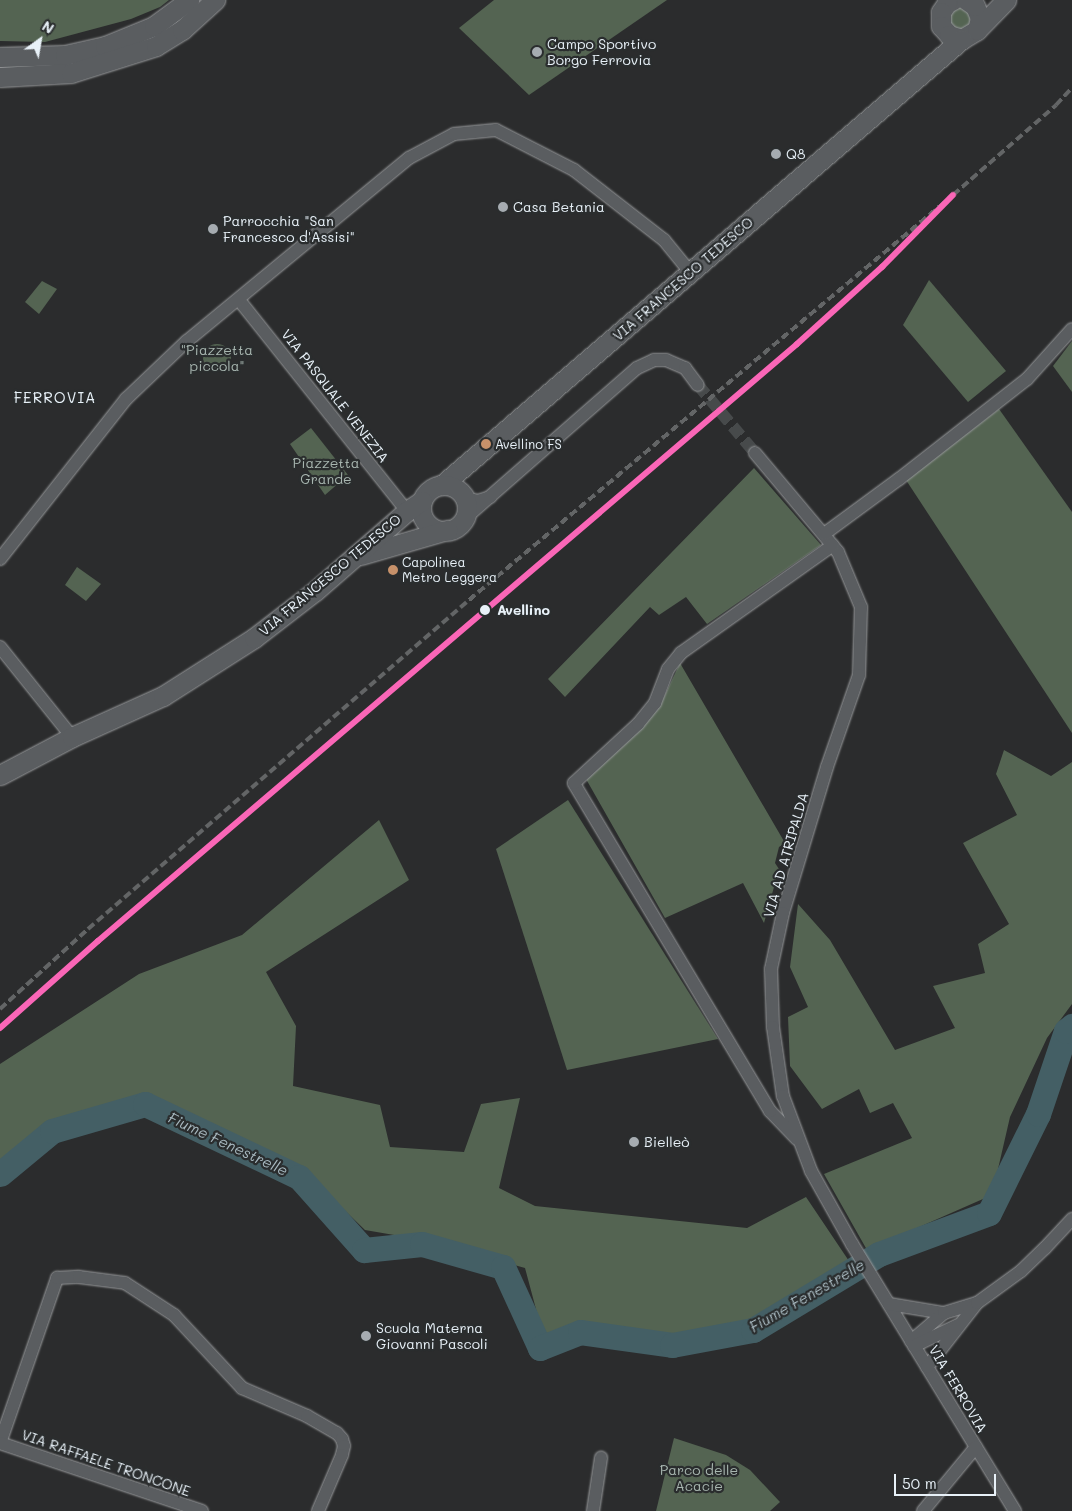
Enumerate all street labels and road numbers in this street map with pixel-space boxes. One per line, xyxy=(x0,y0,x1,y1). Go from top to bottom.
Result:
street label: VIA FRANCESCO TEDESCO xyxy=(610,214,756,344)
street label: VIA PASQUALE VENEZIA xyxy=(278,326,392,466)
street label: VIA FRANCESCO TEDESCO xyxy=(256,511,404,639)
street label: VIA AD ATRIPALDA xyxy=(760,790,812,920)
street label: VIA FERROVIA xyxy=(925,1342,991,1436)
street label: VIA RAFFAELE TRONCONE xyxy=(19,1426,193,1500)

